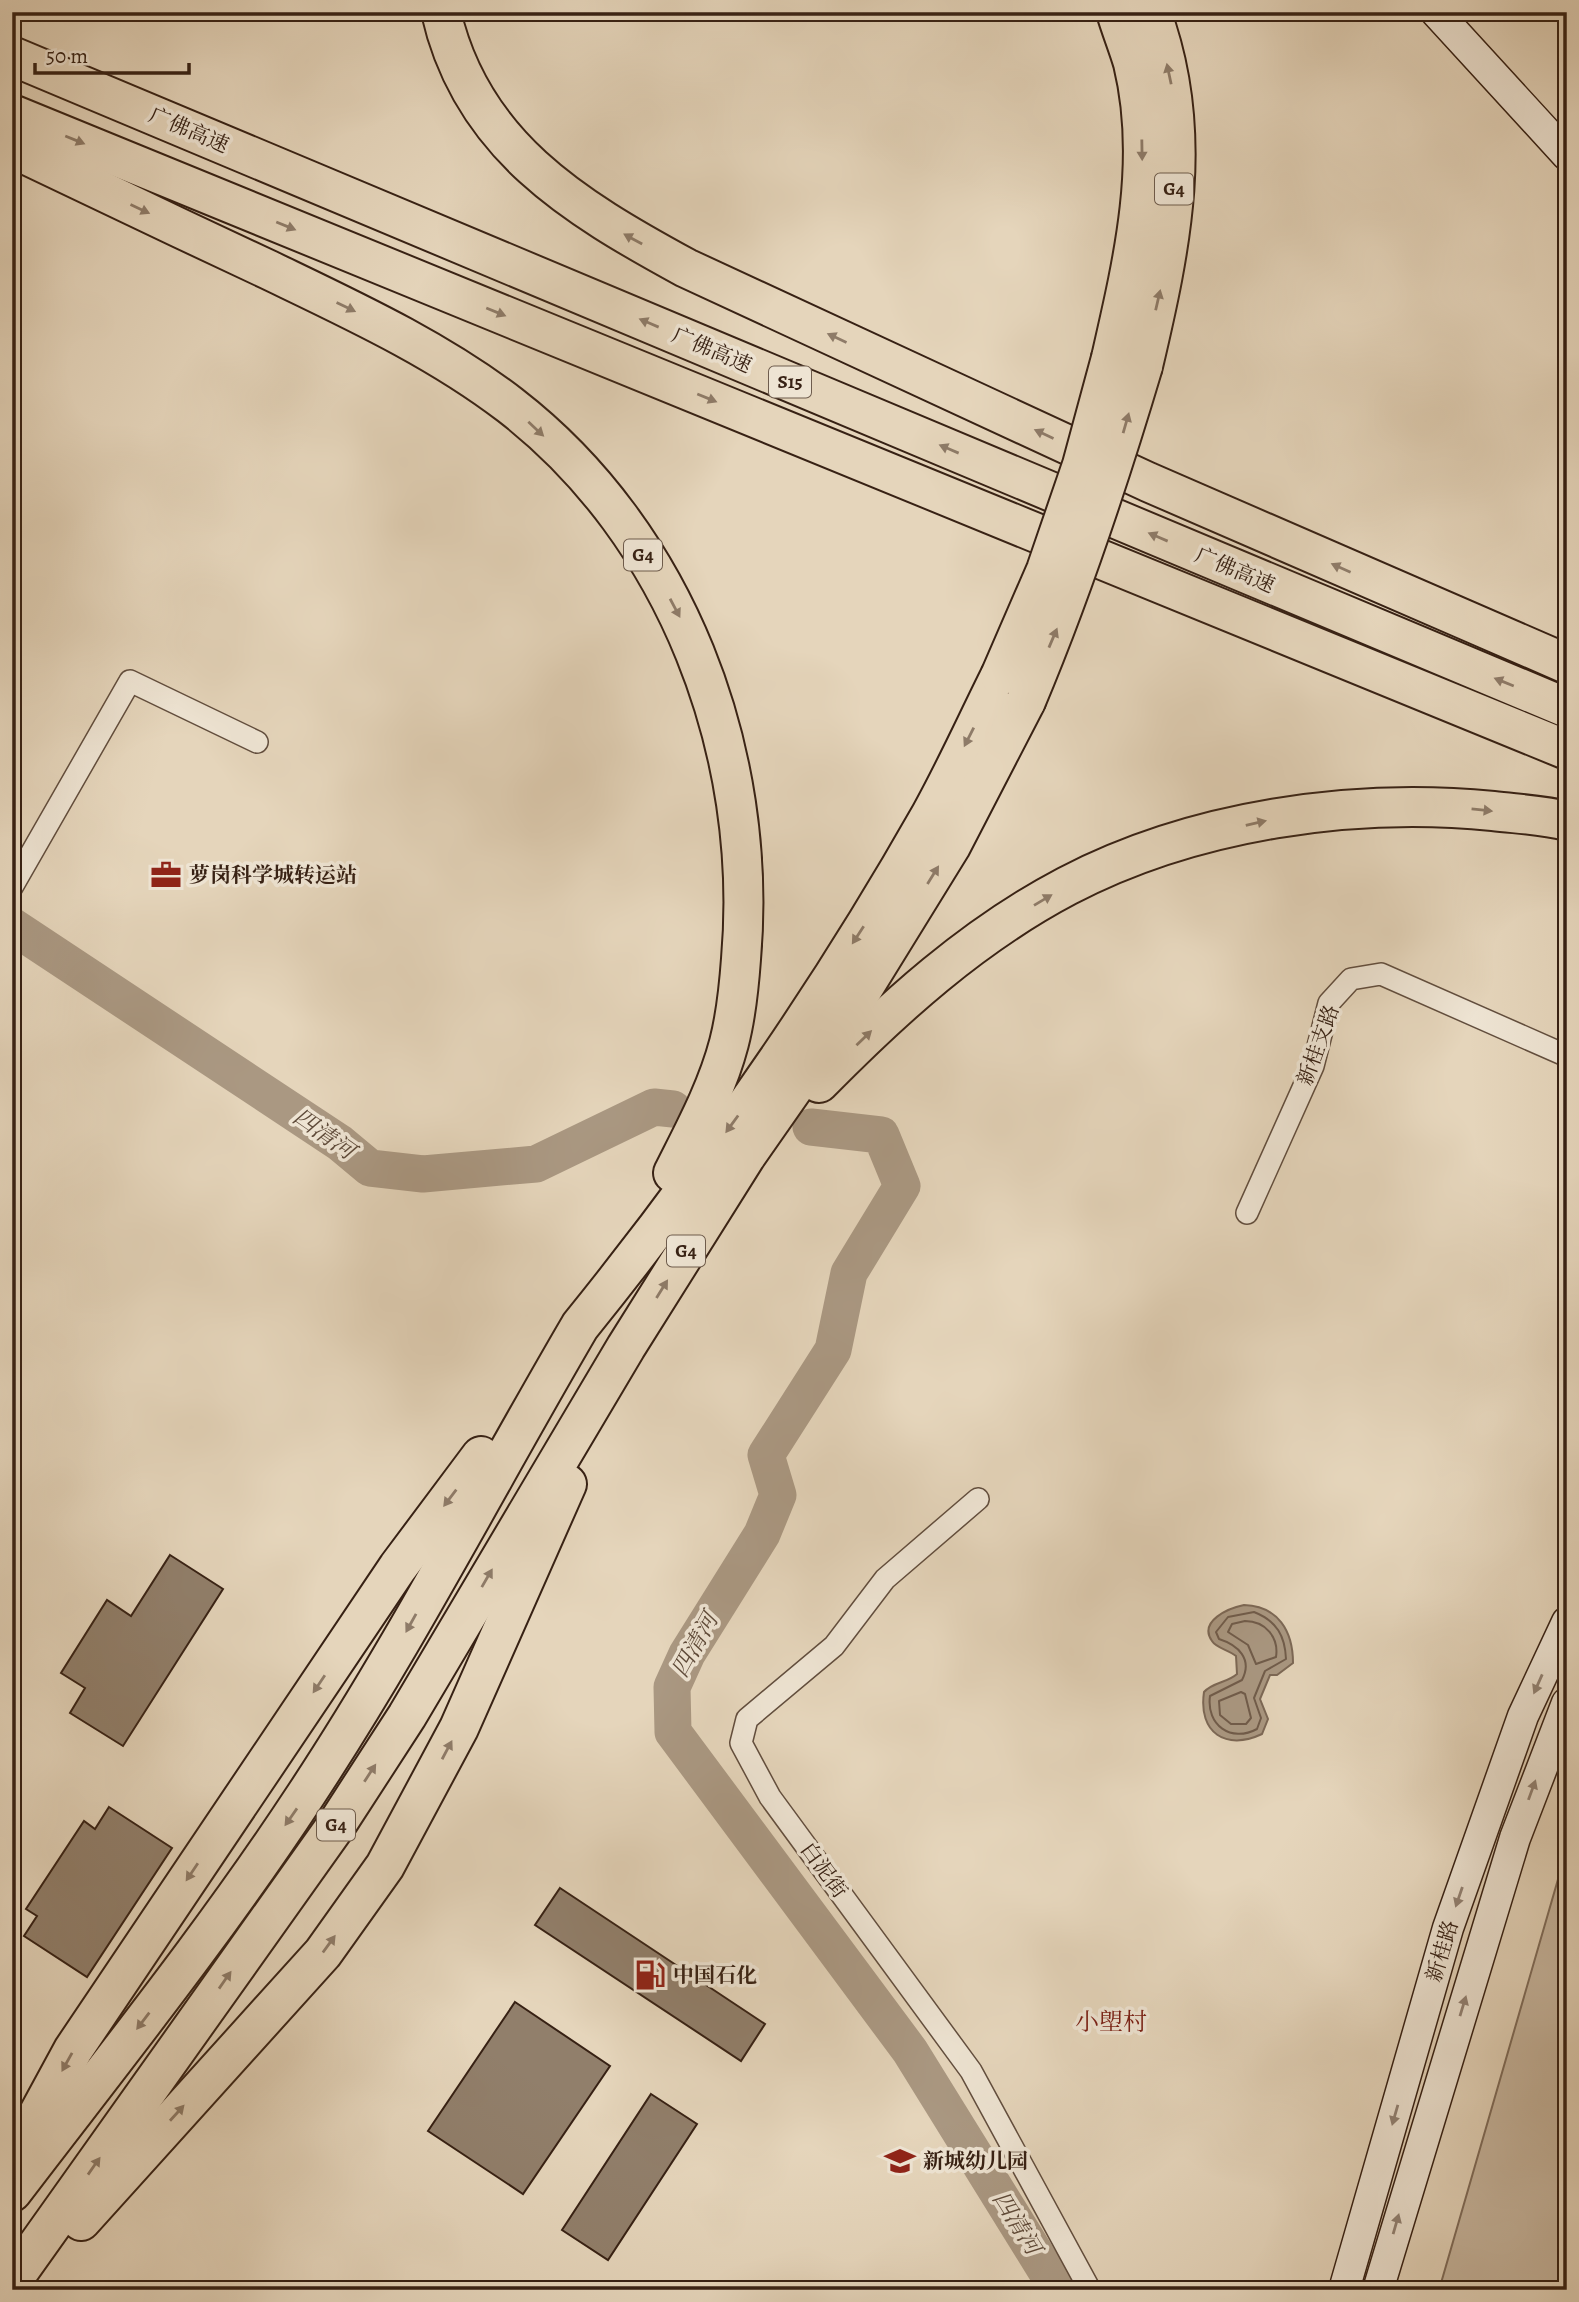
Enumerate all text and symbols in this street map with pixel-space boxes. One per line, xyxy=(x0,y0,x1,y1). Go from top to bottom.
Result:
scale bar xyxy=(35,32,189,76)
text: 50 m xyxy=(46,42,88,70)
one-way arrow xyxy=(1163,63,1174,85)
street label: 广佛高速 xyxy=(145,101,233,159)
one-way arrow xyxy=(65,134,86,145)
one-way arrow xyxy=(1136,140,1148,162)
road number: G4 xyxy=(1155,174,1193,204)
one-way arrow xyxy=(130,203,150,215)
one-way arrow xyxy=(276,220,296,232)
one-way arrow xyxy=(623,233,643,245)
one-way arrow xyxy=(1153,288,1164,310)
one-way arrow xyxy=(336,302,356,313)
one-way arrow xyxy=(486,307,507,318)
one-way arrow xyxy=(638,317,659,328)
street label: 广佛高速 xyxy=(668,321,756,379)
one-way arrow xyxy=(827,332,847,344)
road number: S15 xyxy=(769,366,811,398)
one-way arrow xyxy=(697,393,718,404)
one-way arrow xyxy=(1122,412,1132,433)
one-way arrow xyxy=(527,421,544,437)
one-way arrow xyxy=(1034,428,1054,440)
one-way arrow xyxy=(938,443,959,454)
one-way arrow xyxy=(1148,532,1169,543)
road number: G4 xyxy=(624,540,662,570)
street label: 广佛高速 xyxy=(1191,541,1279,599)
one-way arrow xyxy=(1330,562,1351,573)
one-way arrow xyxy=(669,598,680,618)
one-way arrow xyxy=(1047,628,1058,649)
one-way arrow xyxy=(1493,677,1514,688)
one-way arrow xyxy=(964,727,975,747)
one-way arrow xyxy=(1471,805,1493,816)
one-way arrow xyxy=(1245,817,1267,828)
office icon: 萝岗科学城转运站 xyxy=(149,858,183,892)
place label: 萝岗科学城转运站 xyxy=(189,861,357,889)
one-way arrow xyxy=(927,865,940,885)
one-way arrow xyxy=(1034,894,1053,907)
one-way arrow xyxy=(851,926,864,945)
street label: 新桂支路 xyxy=(1290,1001,1346,1089)
one-way arrow xyxy=(855,1030,872,1047)
water label: 四清河 xyxy=(287,1102,364,1169)
one-way arrow xyxy=(724,1115,739,1133)
road number: G4 xyxy=(667,1236,705,1266)
one-way arrow xyxy=(656,1279,669,1299)
one-way arrow xyxy=(443,1488,457,1507)
one-way arrow xyxy=(481,1569,493,1588)
water label: 四清河 xyxy=(665,1604,727,1683)
one-way arrow xyxy=(405,1614,417,1633)
one-way arrow xyxy=(1532,1673,1543,1694)
one-way arrow xyxy=(313,1674,326,1693)
one-way arrow xyxy=(441,1740,453,1760)
one-way arrow xyxy=(363,1763,376,1783)
one-way arrow xyxy=(1527,1779,1538,1800)
one-way arrow xyxy=(284,1808,298,1826)
road number: G4 xyxy=(317,1810,355,1840)
street label: 白泥街 xyxy=(794,1836,854,1904)
one-way arrow xyxy=(186,1863,199,1882)
one-way arrow xyxy=(1453,1886,1464,1907)
street label: 新桂路 xyxy=(1419,1917,1465,1985)
one-way arrow xyxy=(322,1935,336,1953)
fuel station icon: 中国石化 xyxy=(633,1958,667,1992)
place label: 中国石化 xyxy=(673,1961,757,1989)
one-way arrow xyxy=(218,1971,232,1989)
one-way arrow xyxy=(1458,1996,1468,2017)
district label: 小塱村 xyxy=(1075,2006,1147,2038)
one-way arrow xyxy=(135,2011,150,2029)
one-way arrow xyxy=(61,2052,72,2072)
one-way arrow xyxy=(169,2104,185,2122)
one-way arrow xyxy=(1389,2105,1399,2126)
school or university icon: 新城幼儿园 xyxy=(883,2144,917,2178)
place label: 新城幼儿园 xyxy=(923,2147,1028,2175)
one-way arrow xyxy=(87,2157,101,2175)
water label: 四清河 xyxy=(986,2186,1051,2264)
one-way arrow xyxy=(1392,2213,1402,2234)

